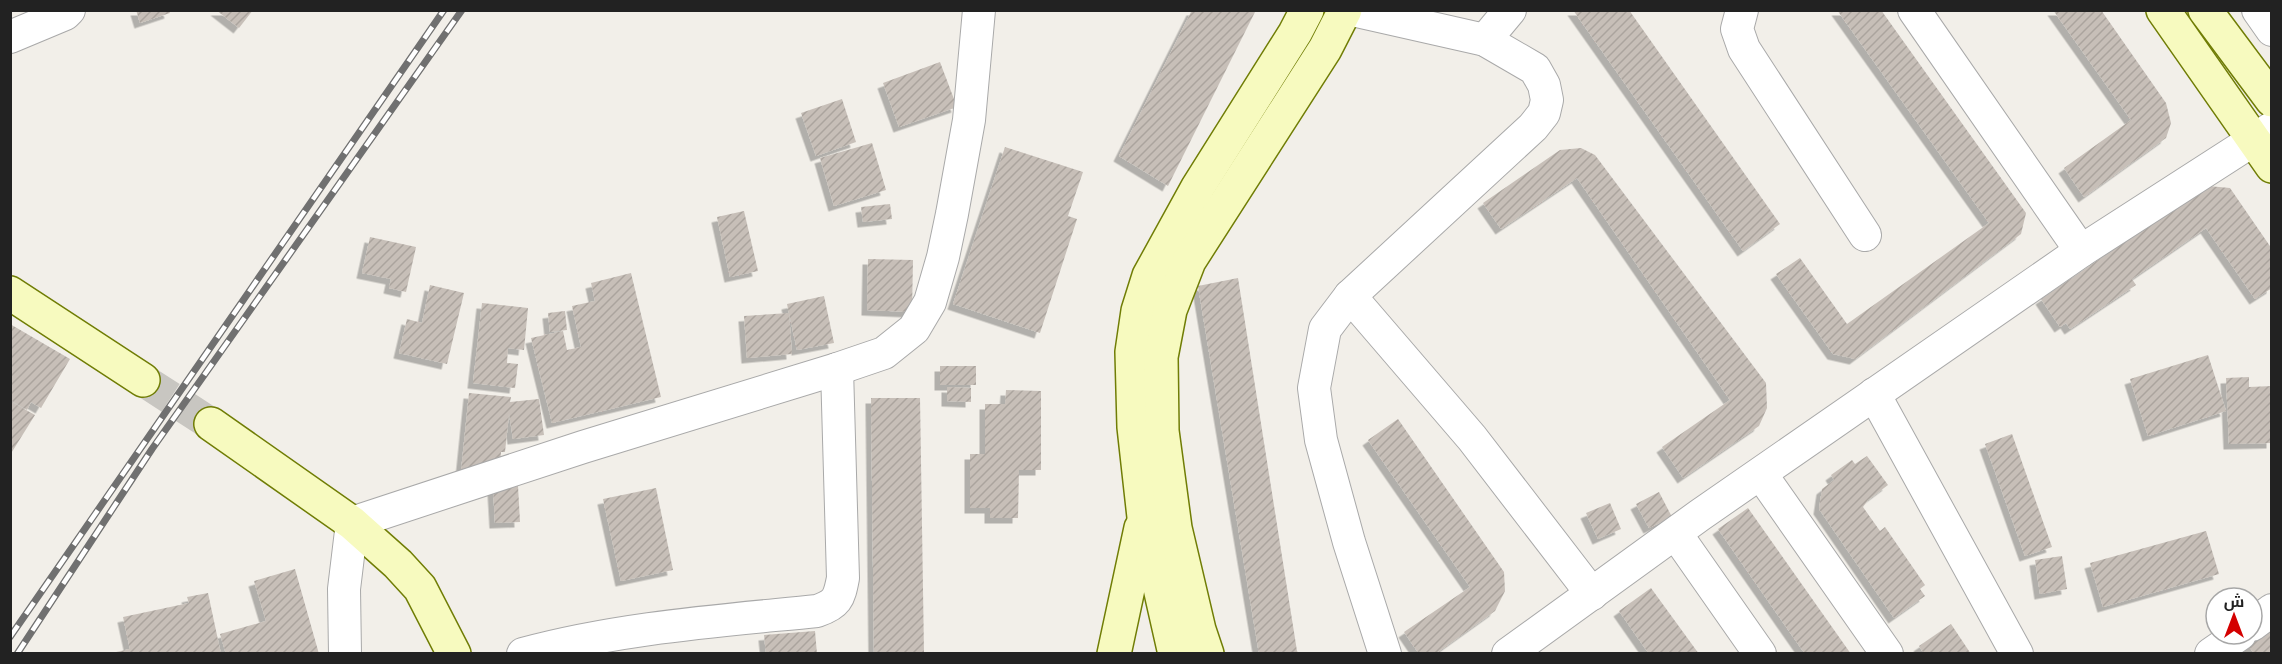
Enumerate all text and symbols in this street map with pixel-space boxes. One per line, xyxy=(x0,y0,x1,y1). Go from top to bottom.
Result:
north arrow xyxy=(2204,586,2264,646)
text: ش xyxy=(2224,592,2244,611)

